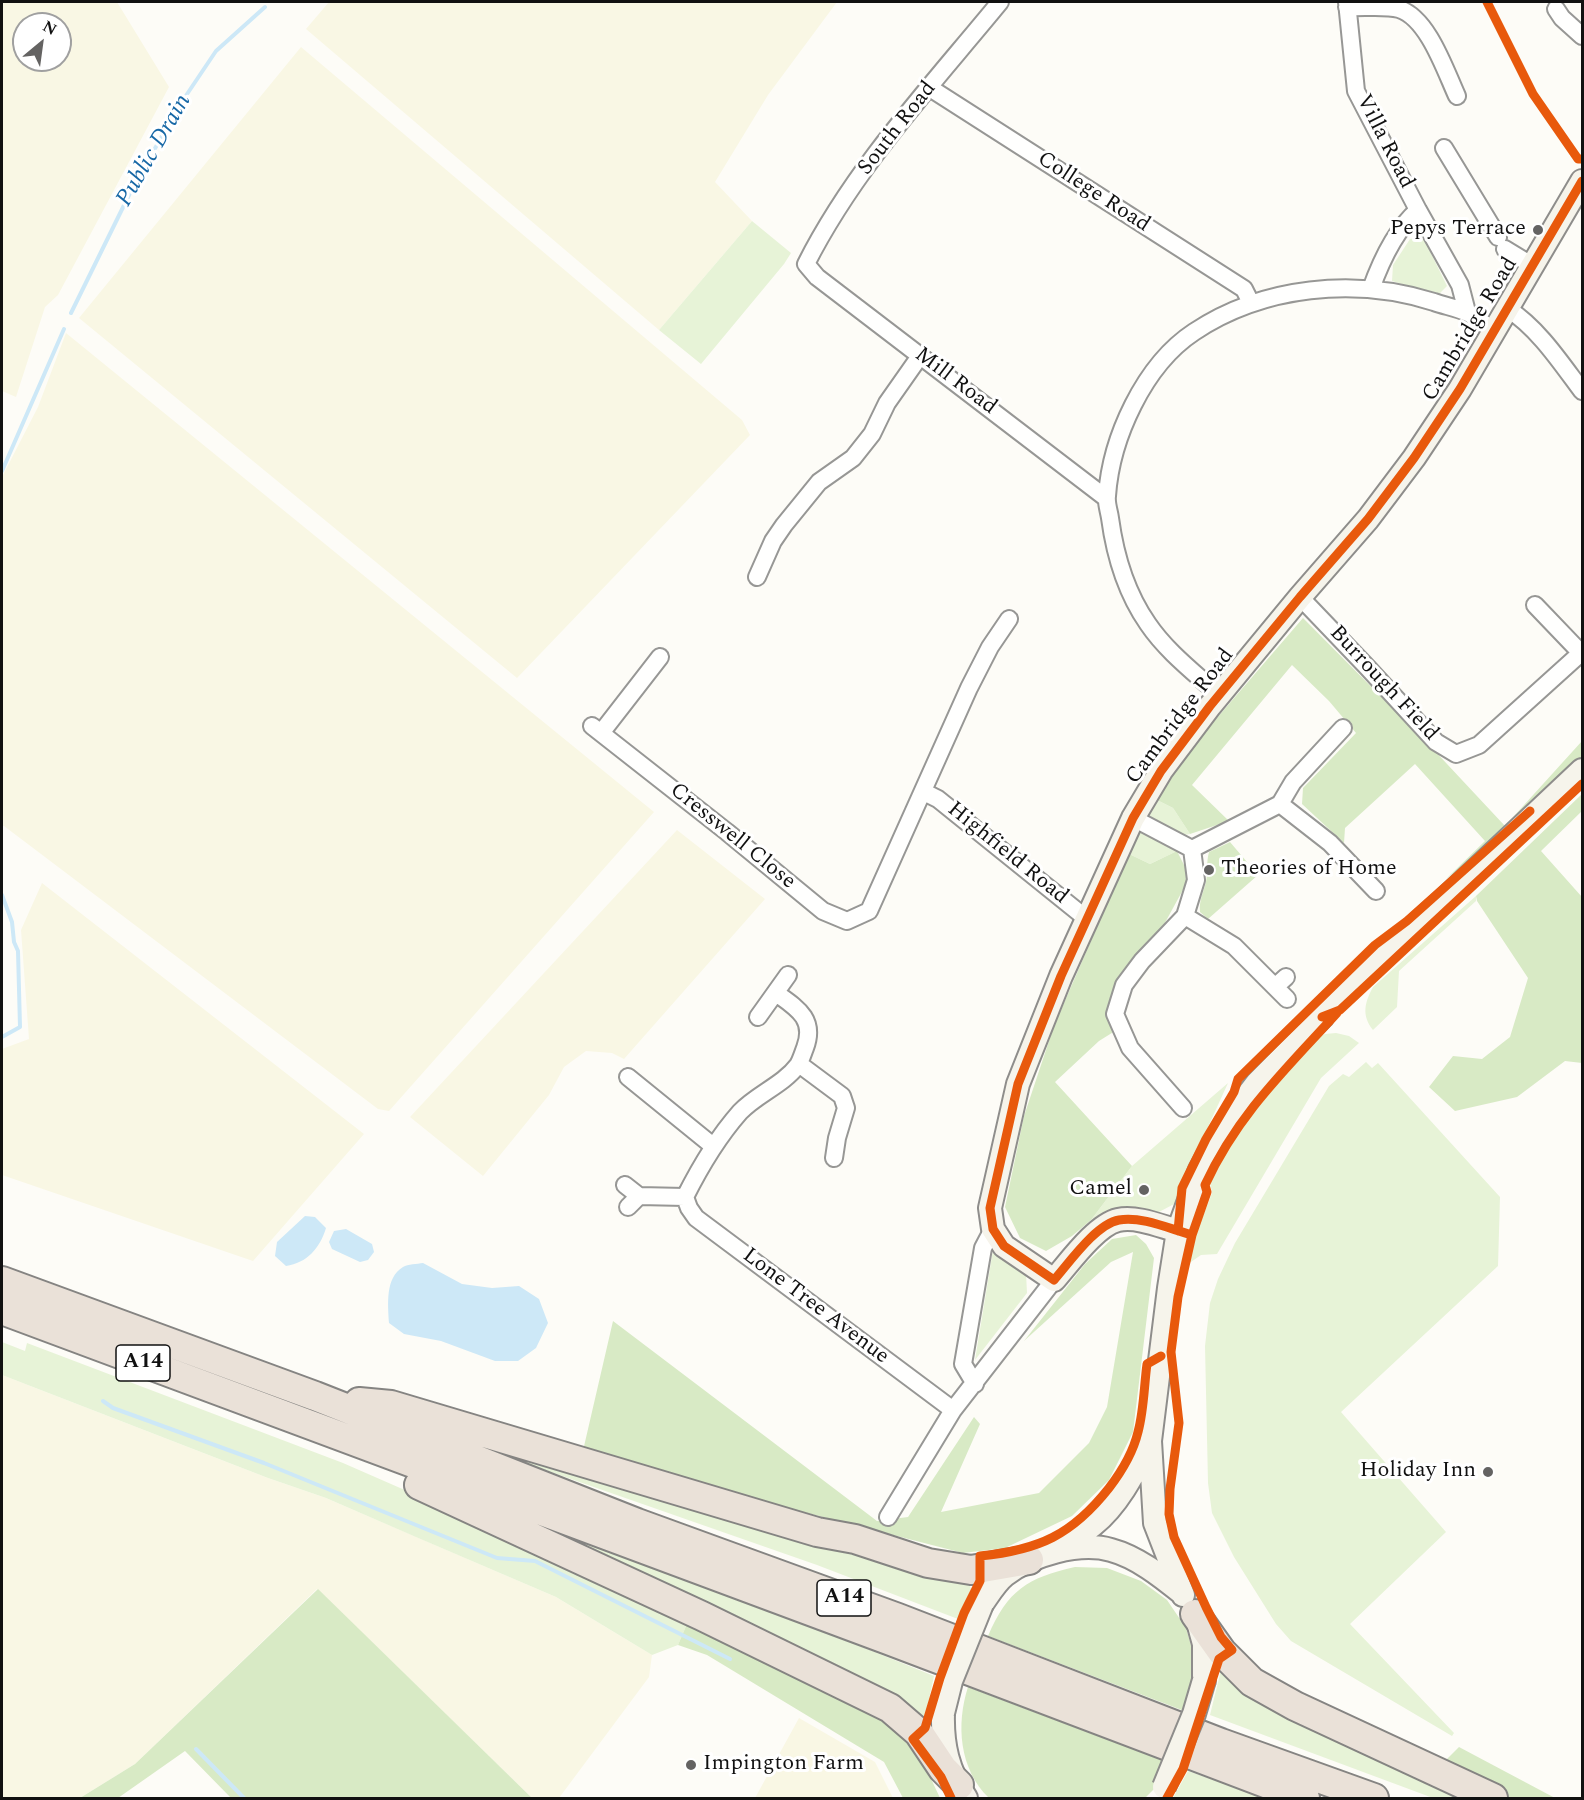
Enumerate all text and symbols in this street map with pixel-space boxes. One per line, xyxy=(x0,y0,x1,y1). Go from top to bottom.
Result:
north arrow xyxy=(12,12,72,72)
text: N xyxy=(38,14,61,42)
street label: South Road xyxy=(853,77,943,181)
water label: Public Drain xyxy=(111,90,199,212)
street label: Villa Road xyxy=(1349,91,1419,193)
street label: College Road xyxy=(1032,147,1154,239)
place label: Pepys Terrace xyxy=(1390,217,1526,243)
marker: Pepys Terrace xyxy=(1531,223,1545,237)
street label: Cambridge Road xyxy=(1418,253,1524,407)
street label: Mill Road xyxy=(909,343,1001,421)
street label: Burrough Field xyxy=(1323,621,1443,747)
street label: Cambridge Road xyxy=(1121,644,1241,790)
street label: Cresswell Close xyxy=(664,778,800,896)
street label: Highfield Road xyxy=(941,797,1073,911)
place label: Theories of Home xyxy=(1221,857,1397,883)
marker: Theories of Home xyxy=(1202,863,1216,877)
place label: Camel xyxy=(1069,1177,1132,1203)
marker: Camel xyxy=(1137,1183,1151,1197)
street label: Lone Tree Avenue xyxy=(736,1243,894,1371)
road number: A14 xyxy=(116,1345,170,1381)
place label: Holiday Inn xyxy=(1360,1459,1476,1485)
marker: Holiday Inn xyxy=(1481,1465,1495,1479)
road number: A14 xyxy=(817,1580,871,1616)
place label: Impington Farm xyxy=(703,1752,864,1778)
marker: Impington Farm xyxy=(684,1758,698,1772)

